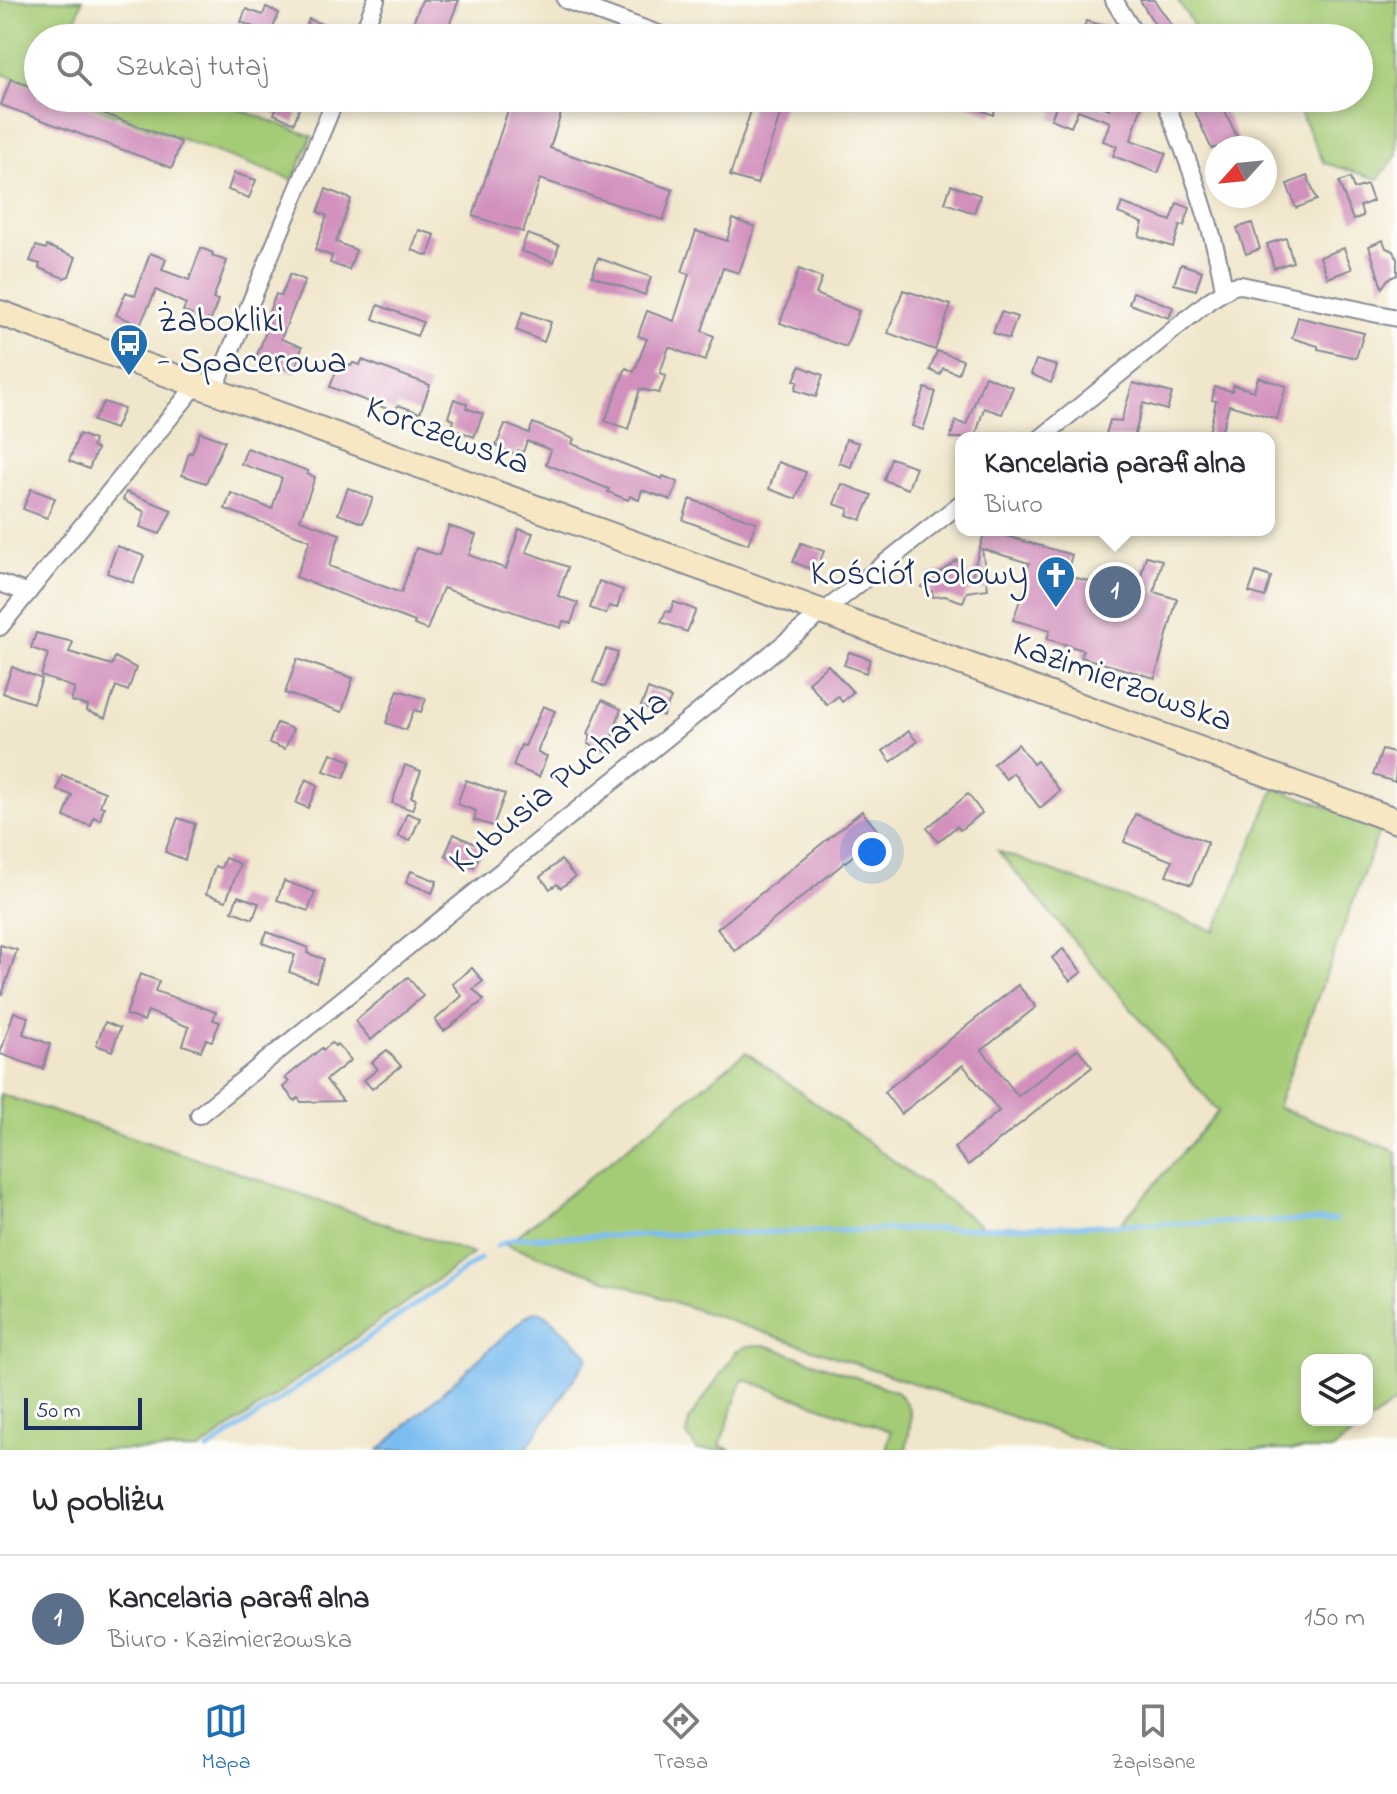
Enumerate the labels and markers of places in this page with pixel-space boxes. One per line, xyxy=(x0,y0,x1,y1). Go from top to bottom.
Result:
place label: Żabokliki - Spacerowa xyxy=(157,296,347,390)
bus stop icon: Żabokliki - Spacerowa xyxy=(108,322,150,377)
place label: Kościół polowy xyxy=(811,549,1028,602)
church icon: Kościół polowy xyxy=(1035,554,1077,609)
pin: 1 xyxy=(1089,562,1141,622)

